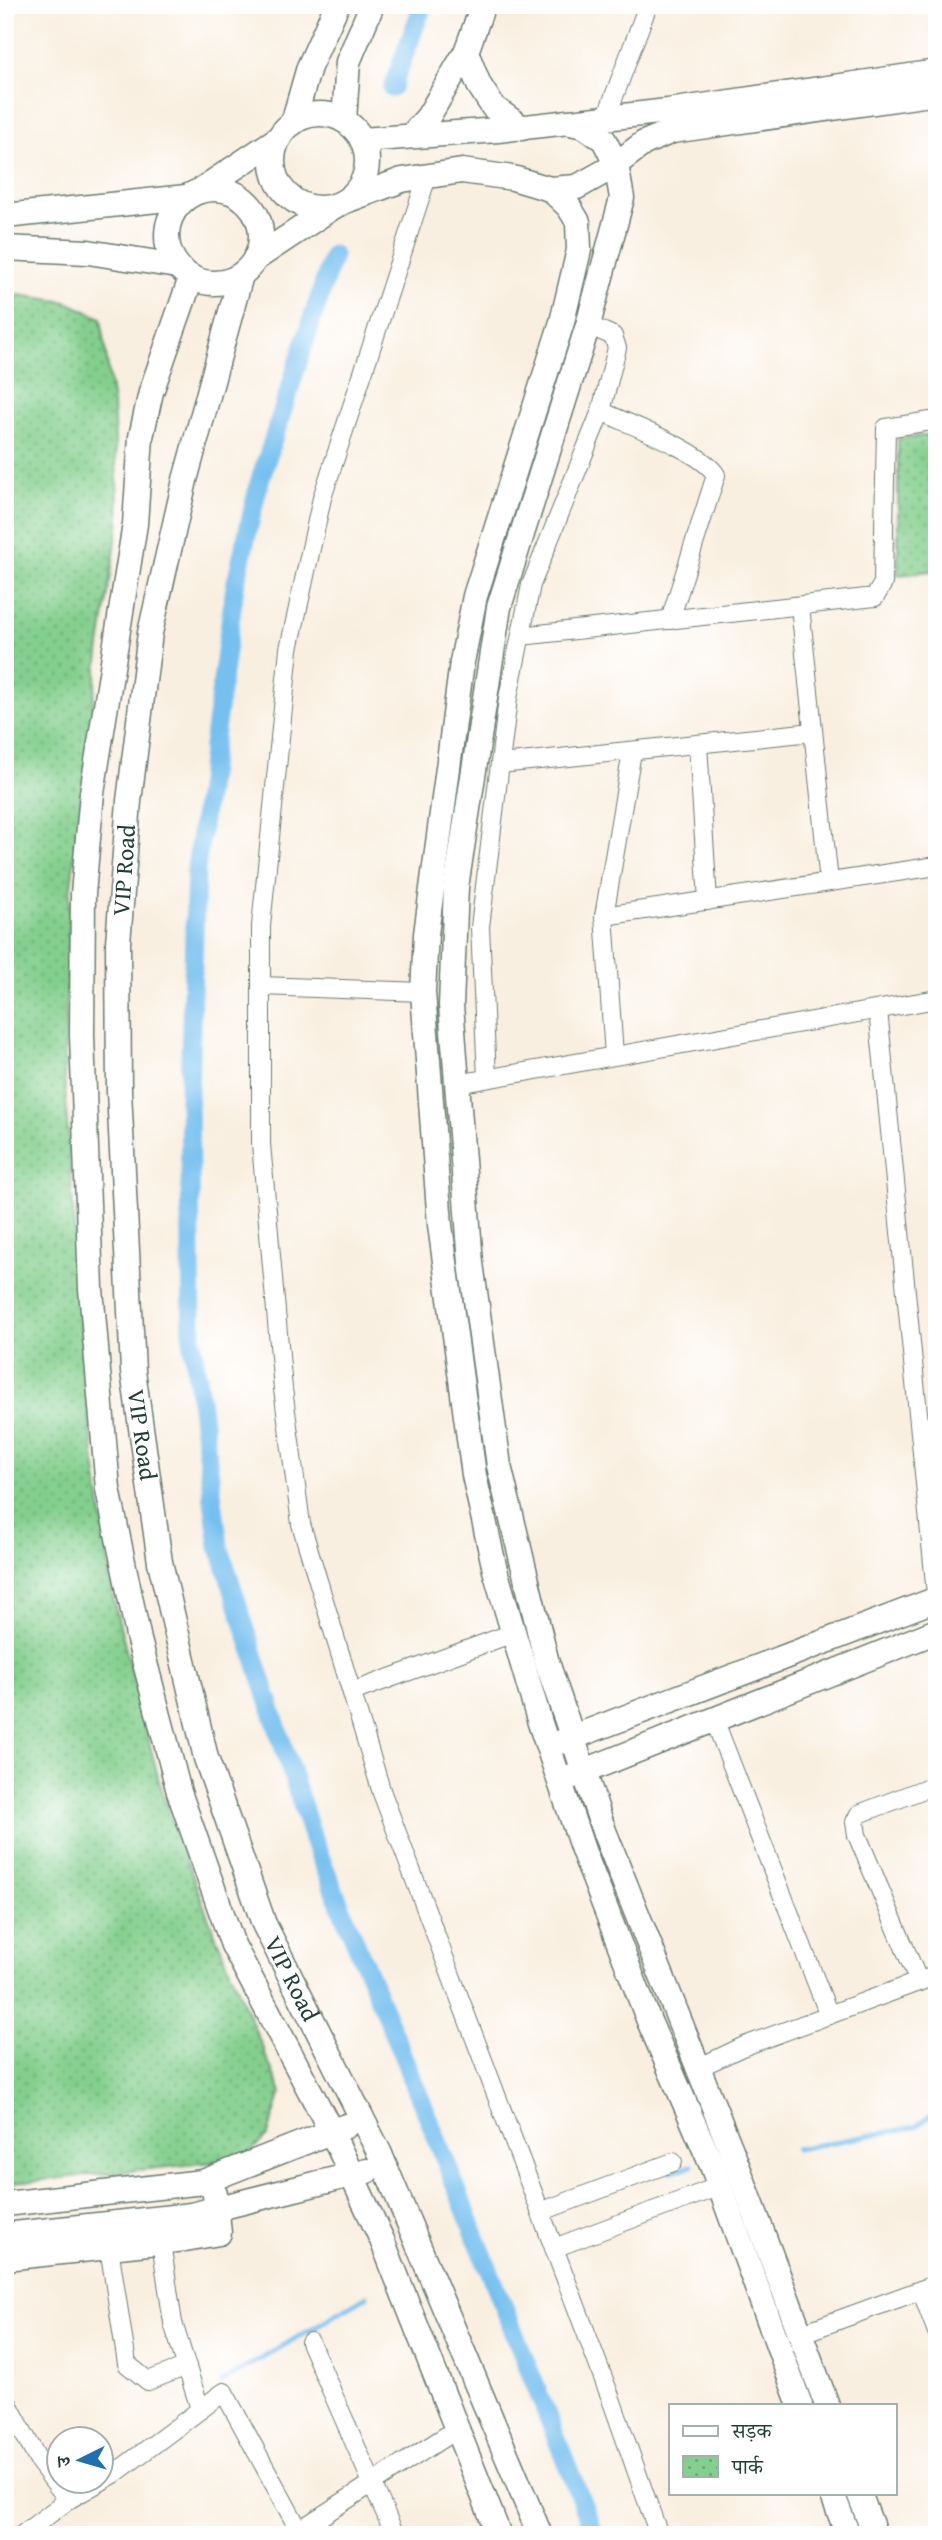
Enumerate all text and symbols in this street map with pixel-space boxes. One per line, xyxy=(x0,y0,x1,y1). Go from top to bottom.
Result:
street label: VIP Road xyxy=(103,823,144,917)
street label: VIP Road xyxy=(119,1387,166,1483)
street label: VIP Road xyxy=(256,1930,328,2028)
legend xyxy=(669,2404,897,2494)
text: सड़क xyxy=(731,2415,772,2446)
north arrow xyxy=(46,2424,116,2494)
text: पार्क xyxy=(731,2451,764,2482)
text: उ xyxy=(49,2454,78,2470)

